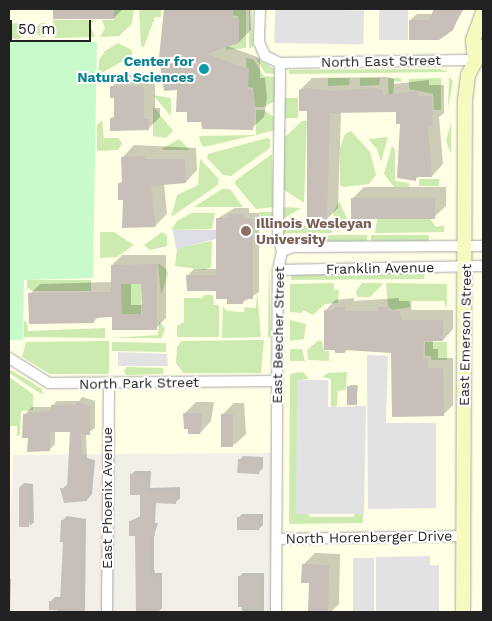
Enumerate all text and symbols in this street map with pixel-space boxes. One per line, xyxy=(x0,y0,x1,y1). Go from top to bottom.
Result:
scale bar xyxy=(12,10,94,42)
text: 50 m xyxy=(18,20,55,38)
street label: North East Street xyxy=(321,52,441,70)
place label: Center for Natural Sciences xyxy=(77,53,194,85)
marker: Center for Natural Sciences xyxy=(198,63,210,75)
place label: Illinois Wesleyan University xyxy=(256,215,372,248)
marker: Illinois Wesleyan University xyxy=(240,225,252,237)
street label: Franklin Avenue xyxy=(325,259,435,277)
street label: East Emerson Street xyxy=(455,264,475,406)
street label: East Beecher Street xyxy=(268,266,288,404)
street label: North Park Street xyxy=(79,374,199,392)
street label: East Phoenix Avenue xyxy=(99,427,115,569)
street label: North Horenberger Drive xyxy=(285,527,453,547)

